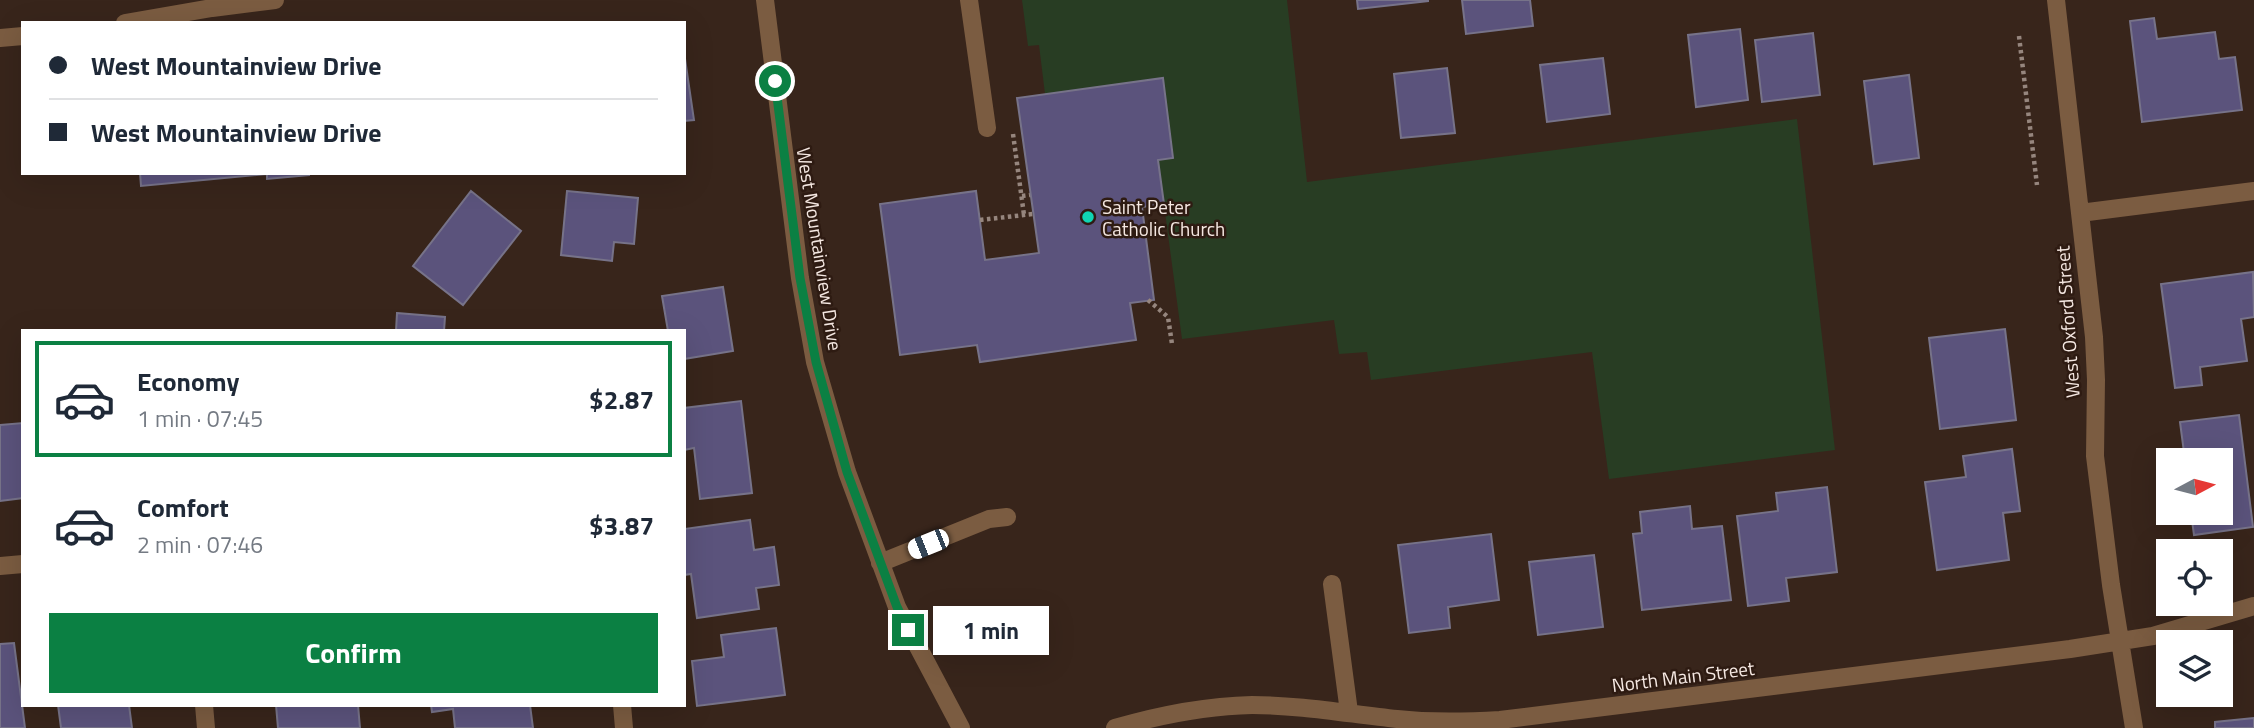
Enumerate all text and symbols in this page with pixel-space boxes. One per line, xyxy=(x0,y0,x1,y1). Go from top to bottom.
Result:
text: West Mountainview Drive xyxy=(91,46,382,85)
route start xyxy=(759,65,791,97)
text: West Mountainview Drive xyxy=(91,113,382,152)
street label: West Mountainview Drive xyxy=(790,145,850,353)
place label: Saint Peter Catholic Church xyxy=(1102,192,1225,243)
marker: Saint Peter Catholic Church xyxy=(1080,209,1096,225)
street label: West Oxford Street xyxy=(2047,245,2087,399)
text: Economy xyxy=(137,362,239,401)
icon: car xyxy=(53,368,116,431)
text: $2.87 xyxy=(589,380,654,419)
text: 1 min · 07:45 xyxy=(137,401,263,436)
north arrow xyxy=(2156,448,2233,525)
map controls xyxy=(2156,448,2233,707)
text: Comfort xyxy=(137,488,229,527)
icon: car xyxy=(53,494,116,557)
text: $3.87 xyxy=(589,506,654,545)
car xyxy=(905,526,952,562)
text: 2 min · 07:46 xyxy=(137,527,263,562)
button: locate xyxy=(2156,539,2233,616)
callout: 1 min xyxy=(932,606,1048,654)
button: Confirm xyxy=(49,613,658,693)
text: 1 min xyxy=(963,613,1019,648)
route end xyxy=(892,614,924,646)
button: layers xyxy=(2156,630,2233,707)
street label: North Main Street xyxy=(1610,653,1756,699)

